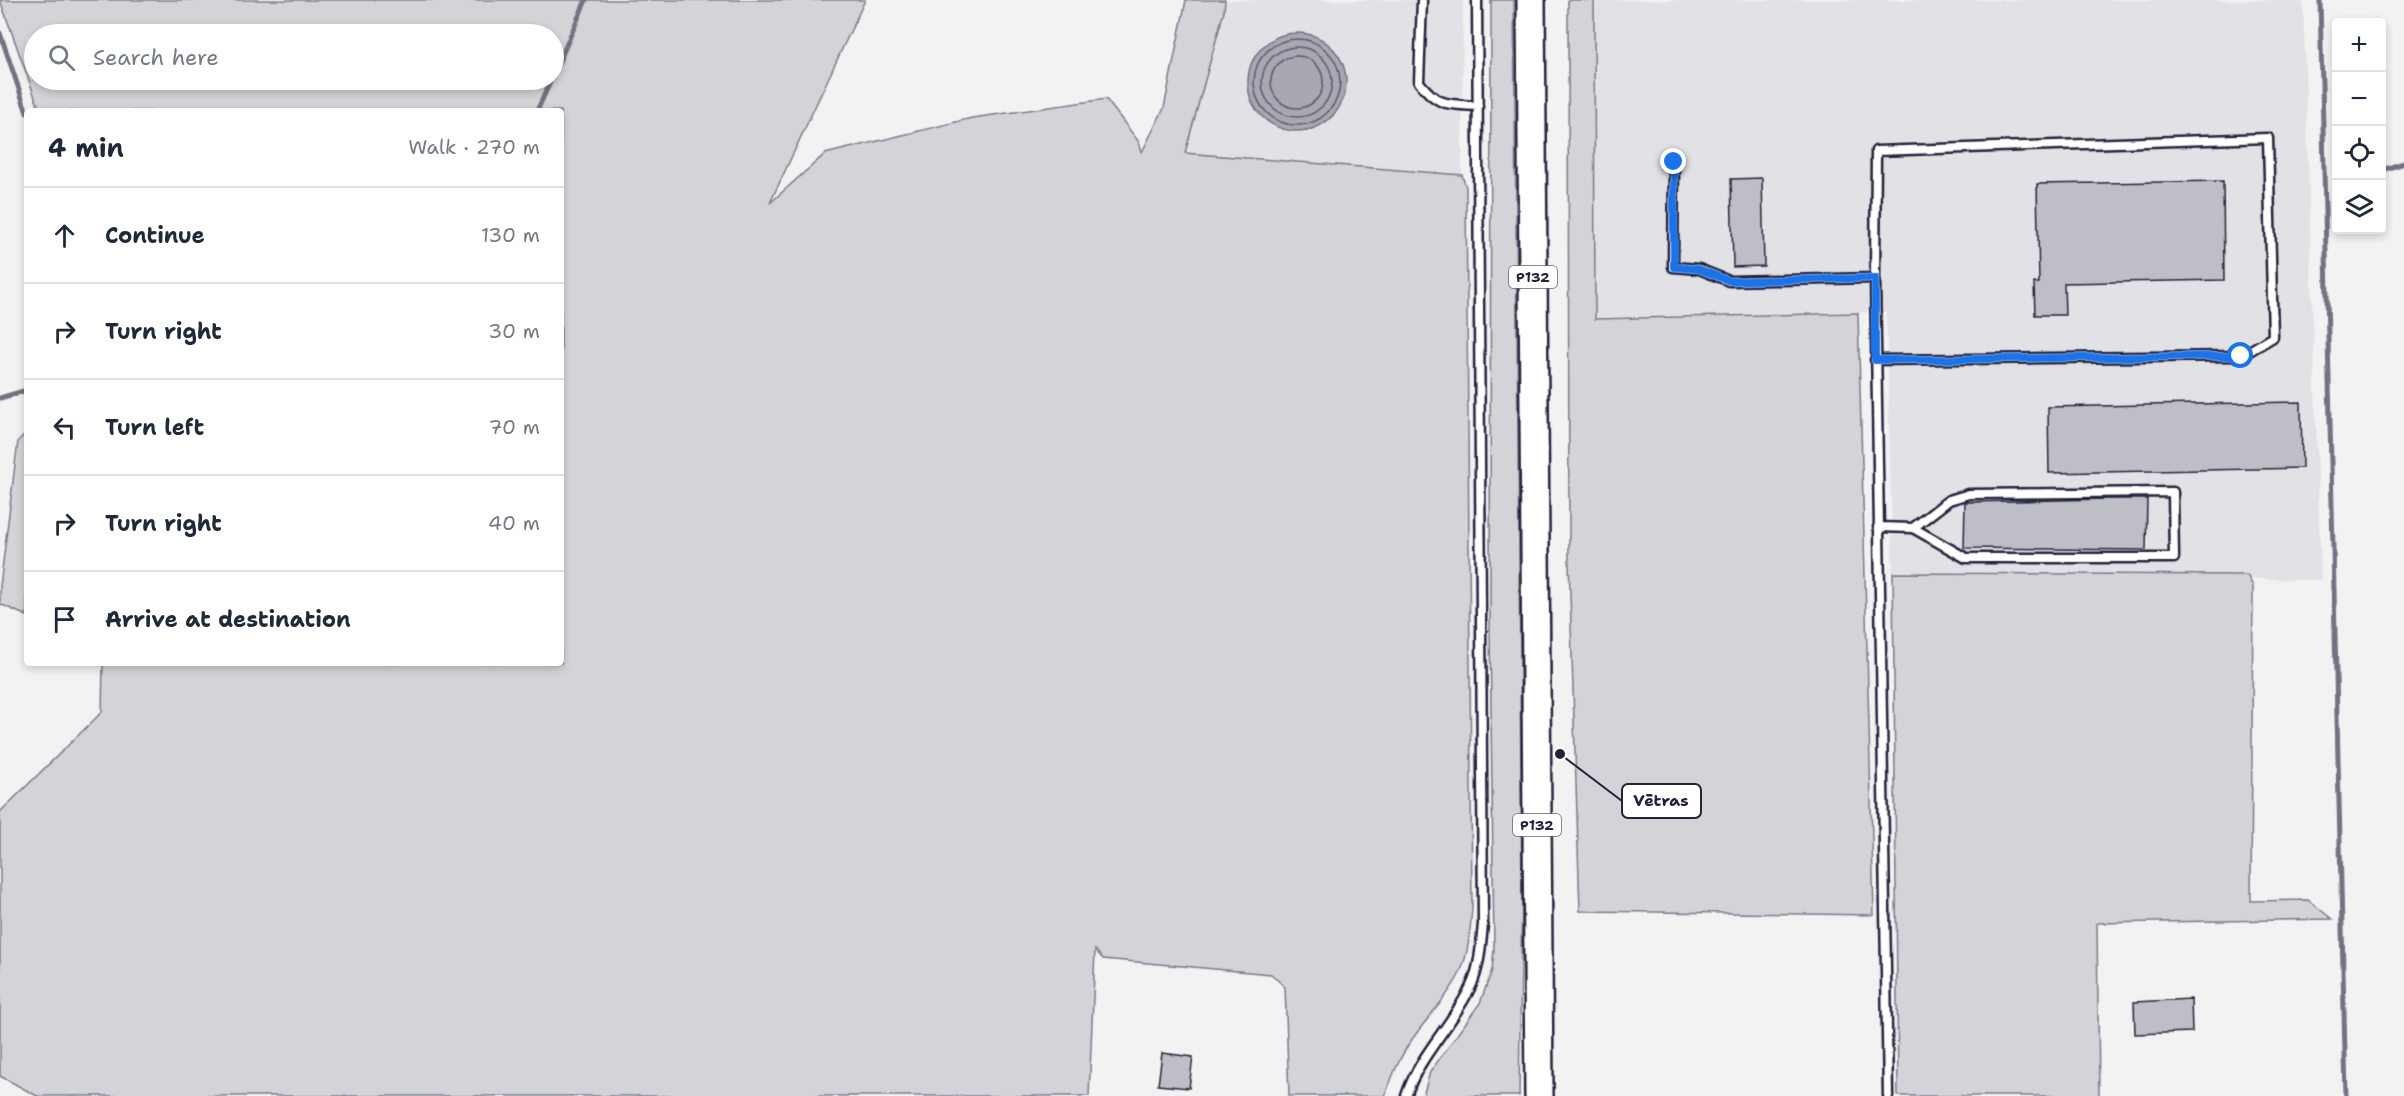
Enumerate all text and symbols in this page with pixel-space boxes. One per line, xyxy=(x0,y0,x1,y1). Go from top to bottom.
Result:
map controls xyxy=(2332,18,2386,234)
button: + xyxy=(2332,18,2386,72)
search box xyxy=(24,24,564,90)
icon: search xyxy=(45,41,78,74)
text: Search here xyxy=(93,43,219,72)
button: − xyxy=(2332,72,2386,126)
button: locate xyxy=(2332,126,2386,180)
text: 4 min xyxy=(48,130,124,165)
text: Walk · 270 m xyxy=(408,134,540,160)
route end xyxy=(1660,148,1686,174)
button: layers xyxy=(2332,180,2386,234)
icon: ahead xyxy=(48,219,81,252)
text: Continue xyxy=(105,221,205,250)
text: 130 m xyxy=(481,222,540,248)
road number: P132 xyxy=(1509,266,1557,288)
icon: right xyxy=(48,315,81,348)
text: Turn right xyxy=(105,317,222,346)
text: 30 m xyxy=(488,318,540,344)
route start xyxy=(2227,342,2253,368)
icon: left xyxy=(48,411,81,444)
text: Turn left xyxy=(105,413,204,442)
text: 70 m xyxy=(488,414,540,440)
icon: right xyxy=(48,507,81,540)
text: Turn right xyxy=(105,509,222,538)
text: 40 m xyxy=(488,510,540,536)
icon: arrive xyxy=(48,603,81,636)
text: Arrive at destination xyxy=(105,605,351,634)
callout: Vētras xyxy=(1622,784,1701,818)
text: Vētras xyxy=(1633,790,1689,811)
road number: P132 xyxy=(1513,814,1561,836)

